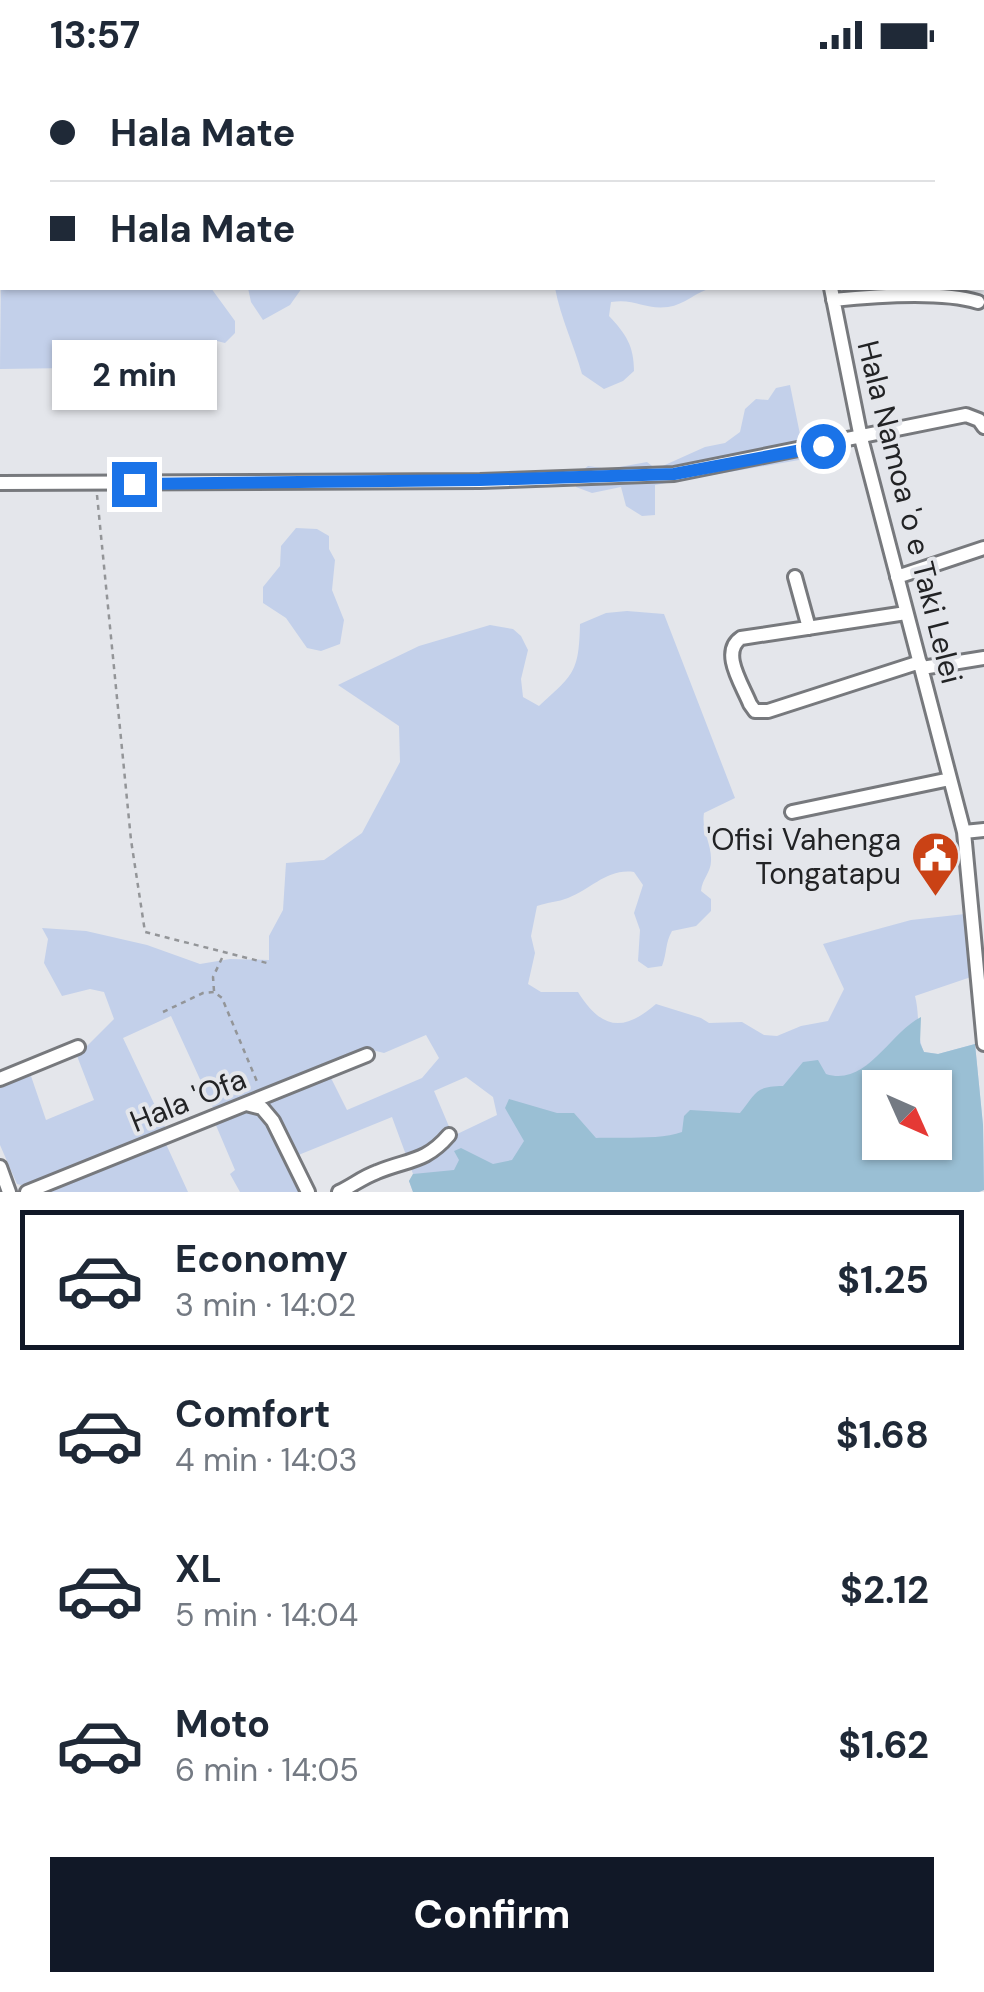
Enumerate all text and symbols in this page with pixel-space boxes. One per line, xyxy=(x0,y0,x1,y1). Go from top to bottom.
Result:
text: 13:57 xyxy=(50,10,140,60)
text: Hala Mate xyxy=(110,108,295,158)
text: Hala Mate xyxy=(110,204,295,254)
street label: Hala Namoa 'o e Taki Lelei xyxy=(848,336,972,688)
callout: 2 min xyxy=(52,339,216,409)
text: 2 min xyxy=(92,354,177,396)
route start xyxy=(801,424,846,469)
route end xyxy=(112,462,157,507)
place label: 'Ofisi Vahenga Tongatapu xyxy=(707,820,901,893)
public building icon: 'Ofisi Vahenga Tongatapu xyxy=(910,830,962,898)
street label: Hala 'Ofa xyxy=(124,1059,252,1141)
north arrow xyxy=(862,1070,952,1160)
map controls xyxy=(862,1070,952,1160)
text: Economy xyxy=(175,1234,348,1284)
icon: car xyxy=(55,1235,145,1325)
text: $1.25 xyxy=(837,1255,929,1305)
text: 3 min · 14:02 xyxy=(175,1284,356,1326)
text: Comfort xyxy=(175,1389,331,1439)
icon: car xyxy=(55,1390,145,1480)
text: $1.68 xyxy=(836,1410,929,1460)
text: 4 min · 14:03 xyxy=(175,1439,358,1481)
text: XL xyxy=(175,1544,222,1594)
icon: car xyxy=(55,1545,145,1635)
text: $2.12 xyxy=(840,1565,929,1615)
text: 5 min · 14:04 xyxy=(175,1594,358,1636)
text: Moto xyxy=(175,1699,270,1749)
icon: car xyxy=(55,1700,145,1790)
text: $1.62 xyxy=(838,1720,929,1770)
text: 6 min · 14:05 xyxy=(175,1749,359,1791)
button: Confirm xyxy=(50,1857,934,1972)

